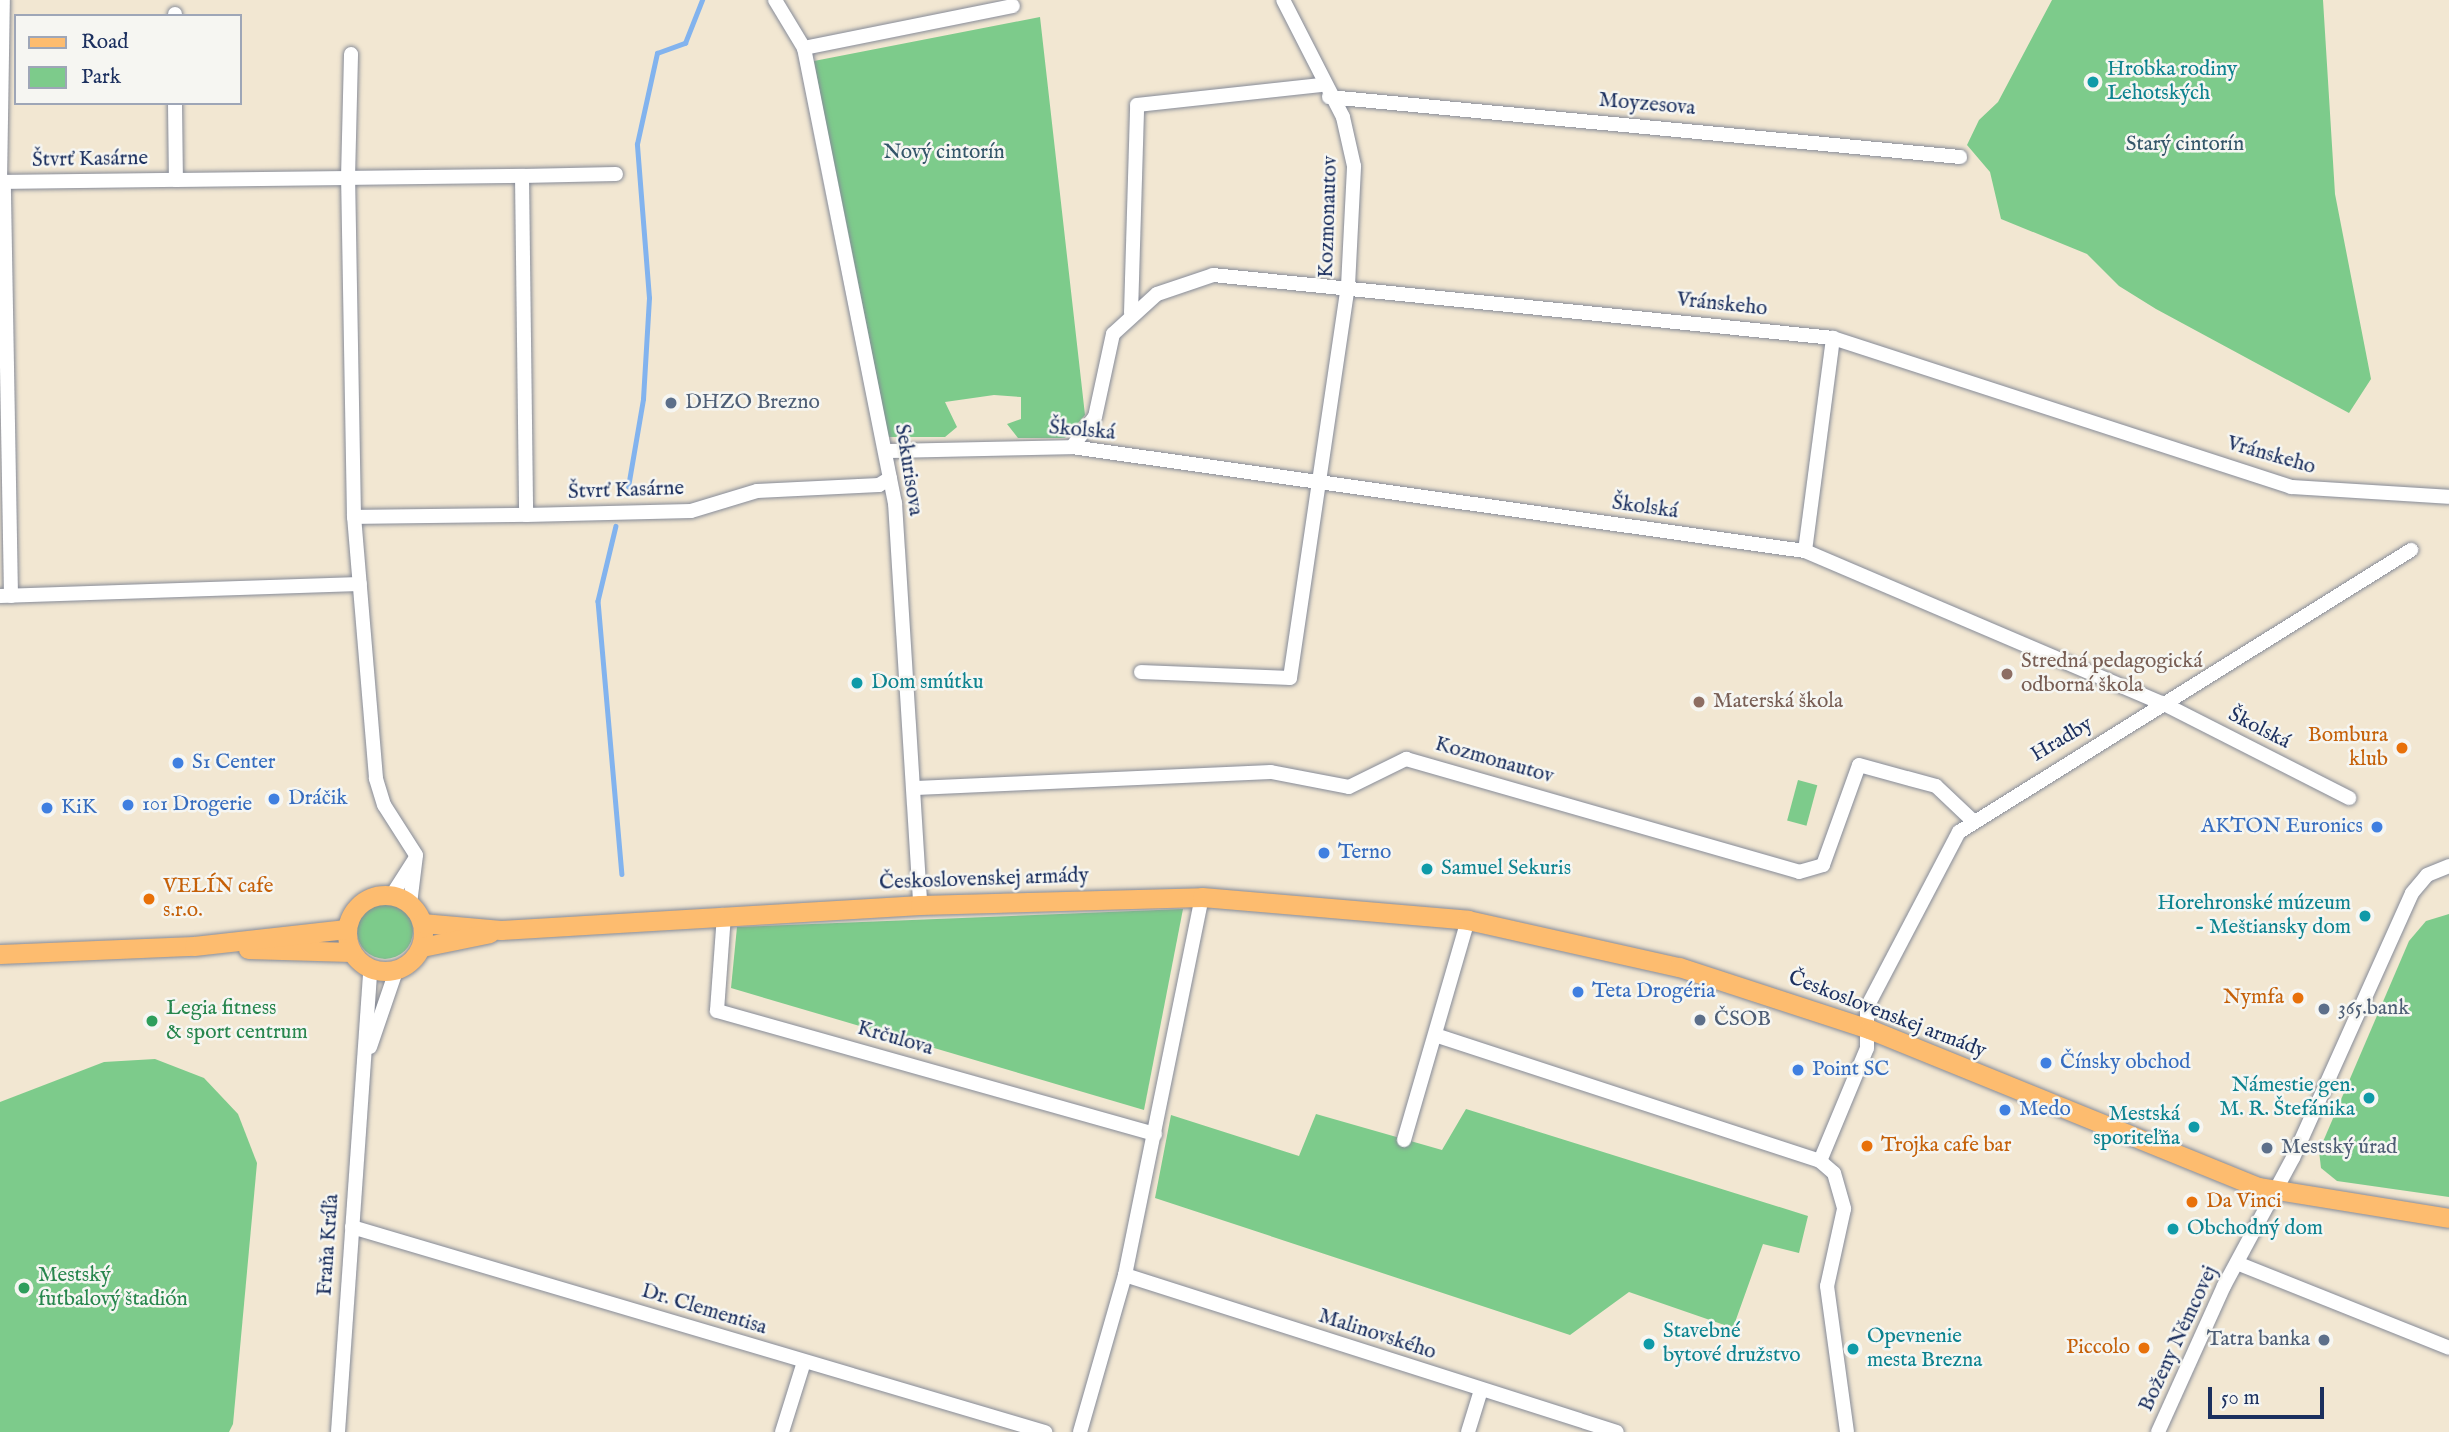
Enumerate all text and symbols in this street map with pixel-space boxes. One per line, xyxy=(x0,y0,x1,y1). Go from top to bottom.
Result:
legend xyxy=(14,14,242,105)
text: Road xyxy=(81,29,128,56)
place label: Hrobka rodiny Lehotských xyxy=(2107,57,2237,107)
text: Park xyxy=(81,64,121,91)
marker: Hrobka rodiny Lehotských xyxy=(2085,74,2101,90)
street label: Moyzesova xyxy=(1597,88,1697,122)
park label: Starý cintorín xyxy=(2126,132,2244,158)
park label: Nový cintorín xyxy=(883,140,1005,166)
street label: Štvrť Kasárne xyxy=(32,146,148,174)
street label: Kozmonautov xyxy=(1314,155,1344,279)
street label: Vránskeho xyxy=(1675,288,1769,322)
place label: DHZO Brezno xyxy=(685,390,820,416)
marker: DHZO Brezno xyxy=(663,395,679,411)
street label: Školská xyxy=(1048,416,1116,446)
street label: Sekurisova xyxy=(888,422,928,518)
street label: Vránskeho xyxy=(2224,431,2318,481)
street label: Štvrť Kasárne xyxy=(568,476,684,506)
street label: Školská xyxy=(1610,491,1680,525)
place label: Stredná pedagogická odborná škola xyxy=(2021,649,2203,699)
marker: Stredná pedagogická odborná škola xyxy=(1999,666,2015,682)
place label: Dom smútku xyxy=(871,670,984,696)
marker: Dom smútku xyxy=(849,675,865,691)
place label: Materská škola xyxy=(1713,689,1843,715)
marker: Materská škola xyxy=(1691,694,1707,710)
street label: Školská xyxy=(2224,703,2294,755)
street label: Hradby xyxy=(2027,712,2097,768)
place label: Bombura klub xyxy=(2308,723,2388,773)
street label: Kozmonautov xyxy=(1432,732,1556,790)
marker: Bombura klub xyxy=(2394,740,2410,756)
place label: S1 Center xyxy=(192,750,276,776)
marker: S1 Center xyxy=(170,755,186,771)
place label: Dráčik xyxy=(288,786,348,812)
marker: Dráčik xyxy=(266,791,282,807)
place label: 101 Drogerie xyxy=(142,792,252,818)
place label: KiK xyxy=(61,795,97,821)
marker: 101 Drogerie xyxy=(120,797,136,813)
marker: KiK xyxy=(39,800,55,816)
place label: AKTON Euronics xyxy=(2201,814,2363,840)
marker: AKTON Euronics xyxy=(2369,819,2385,835)
place label: Terno xyxy=(1338,840,1391,866)
marker: Terno xyxy=(1316,845,1332,861)
place label: Samuel Sekuris xyxy=(1441,856,1571,882)
marker: Samuel Sekuris xyxy=(1419,861,1435,877)
street label: Československej armády xyxy=(879,864,1089,896)
place label: VELÍN cafe s.r.o. xyxy=(163,874,273,924)
marker: VELÍN cafe s.r.o. xyxy=(141,891,157,907)
place label: Horehronské múzeum - Meštiansky dom xyxy=(2157,891,2351,941)
marker: Horehronské múzeum - Meštiansky dom xyxy=(2357,908,2373,924)
street label: Československej armády xyxy=(1785,966,1989,1064)
place label: Teta Drogéria xyxy=(1592,979,1715,1005)
marker: Teta Drogéria xyxy=(1570,984,1586,1000)
place label: Nymfa xyxy=(2223,985,2284,1011)
marker: Nymfa xyxy=(2290,990,2306,1006)
place label: Legia fitness & sport centrum xyxy=(166,996,308,1046)
place label: 365.bank xyxy=(2338,996,2410,1022)
marker: 365.bank xyxy=(2316,1001,2332,1017)
place label: ČSOB xyxy=(1714,1007,1771,1033)
marker: ČSOB xyxy=(1692,1012,1708,1028)
marker: Legia fitness & sport centrum xyxy=(144,1013,160,1029)
street label: Krčulova xyxy=(854,1016,936,1062)
place label: Čínsky obchod xyxy=(2060,1050,2190,1076)
marker: Čínsky obchod xyxy=(2038,1055,2054,1071)
place label: Point SC xyxy=(1812,1057,1889,1083)
marker: Point SC xyxy=(1790,1062,1806,1078)
place label: Námestie gen. M. R. Štefánika xyxy=(2219,1073,2355,1123)
marker: Námestie gen. M. R. Štefánika xyxy=(2361,1090,2377,1106)
place label: Medo xyxy=(2019,1097,2071,1123)
marker: Medo xyxy=(1997,1102,2013,1118)
place label: Mestská sporiteľňa xyxy=(2093,1102,2180,1152)
marker: Mestská sporiteľňa xyxy=(2186,1119,2202,1135)
place label: Trojka cafe bar xyxy=(1881,1133,2011,1159)
place label: Mestský úrad xyxy=(2281,1135,2397,1161)
marker: Trojka cafe bar xyxy=(1859,1138,1875,1154)
marker: Mestský úrad xyxy=(2259,1140,2275,1156)
place label: Da Vinci xyxy=(2206,1189,2282,1215)
street label: Fraňa Kráľa xyxy=(313,1193,345,1297)
marker: Da Vinci xyxy=(2184,1194,2200,1210)
place label: Obchodný dom xyxy=(2187,1216,2323,1242)
marker: Obchodný dom xyxy=(2165,1221,2181,1237)
street label: Boženy Němcovej xyxy=(2134,1262,2224,1416)
place label: Mestský futbalový štadión xyxy=(38,1263,188,1313)
street label: Dr. Clementisa xyxy=(638,1279,770,1341)
marker: Mestský futbalový štadión xyxy=(16,1280,32,1296)
street label: Malinovského xyxy=(1315,1304,1439,1366)
place label: Stavebné bytové družstvo xyxy=(1663,1319,1801,1369)
place label: Opevnenie mesta Brezna xyxy=(1867,1324,1982,1374)
place label: Tatra banka xyxy=(2207,1327,2310,1353)
marker: Tatra banka xyxy=(2316,1332,2332,1348)
place label: Piccolo xyxy=(2066,1335,2130,1361)
marker: Stavebné bytové družstvo xyxy=(1641,1336,1657,1352)
marker: Piccolo xyxy=(2136,1340,2152,1356)
marker: Opevnenie mesta Brezna xyxy=(1845,1341,1861,1357)
scale bar xyxy=(2211,1372,2326,1416)
text: 50 m xyxy=(2221,1385,2260,1412)

